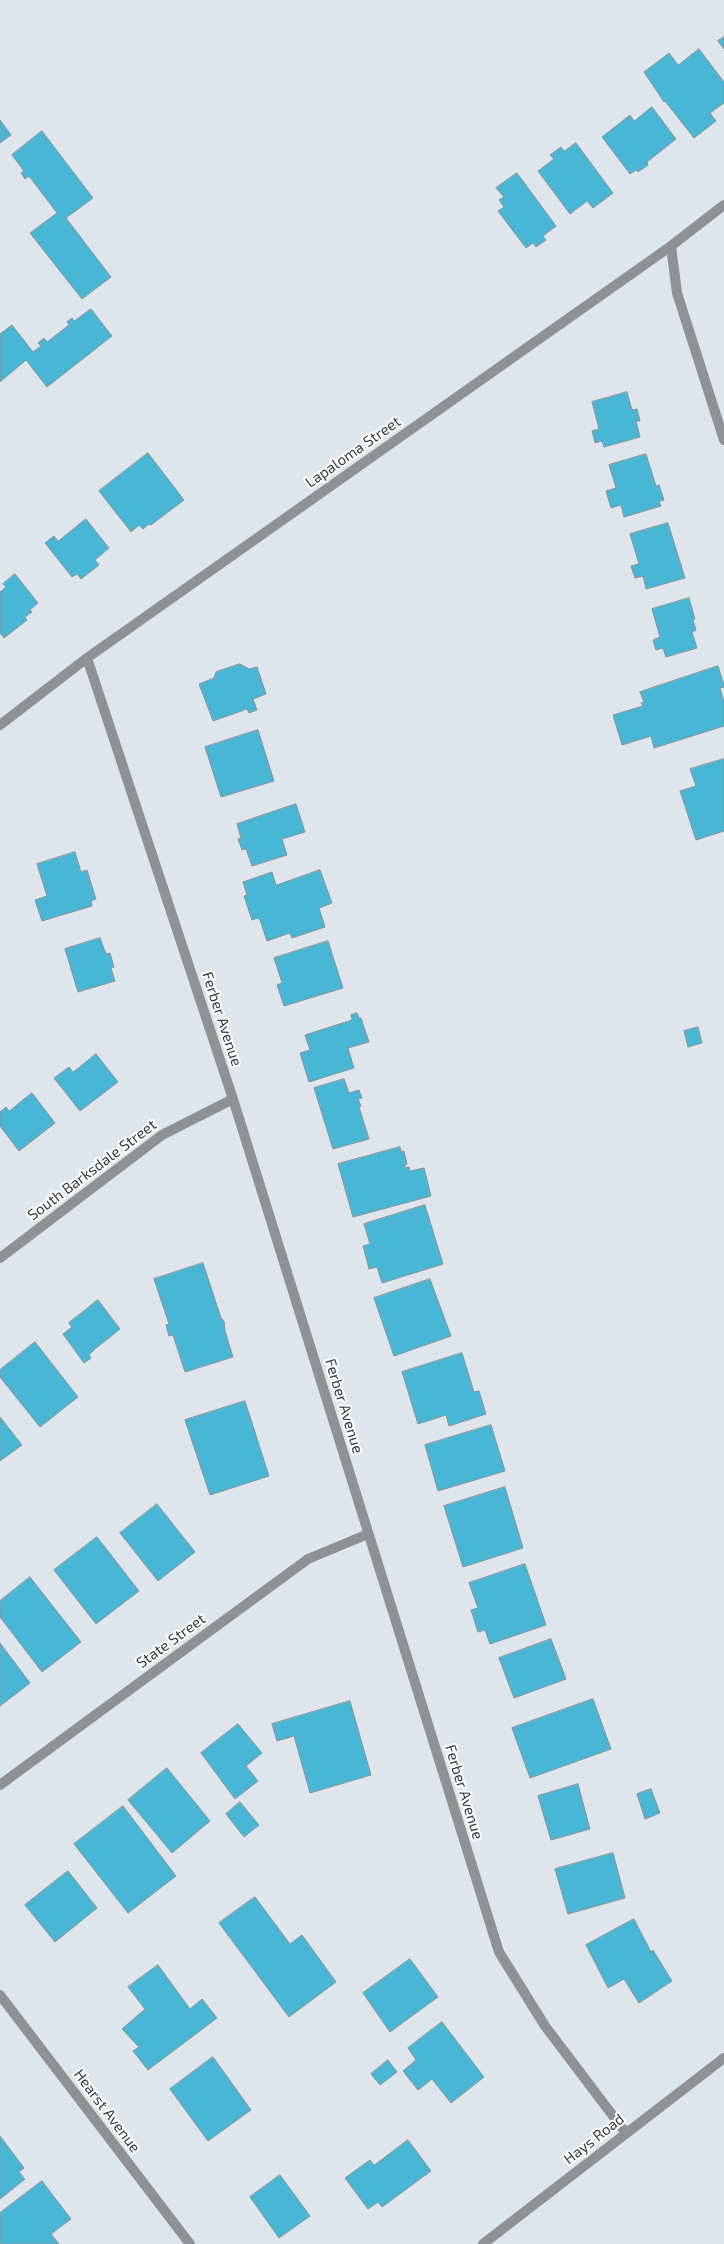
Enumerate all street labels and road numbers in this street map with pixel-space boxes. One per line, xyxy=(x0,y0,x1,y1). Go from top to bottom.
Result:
street label: Lapaloma Street xyxy=(302,412,404,492)
street label: Ferber Avenue xyxy=(198,970,246,1068)
street label: South Barksdale Street xyxy=(24,1116,160,1224)
street label: Ferber Avenue xyxy=(321,1356,367,1456)
street label: State Street xyxy=(133,1610,209,1672)
street label: Ferber Avenue xyxy=(441,1742,487,1842)
street label: Hearst Avenue xyxy=(70,2066,144,2156)
street label: Hays Road xyxy=(560,2110,628,2168)

